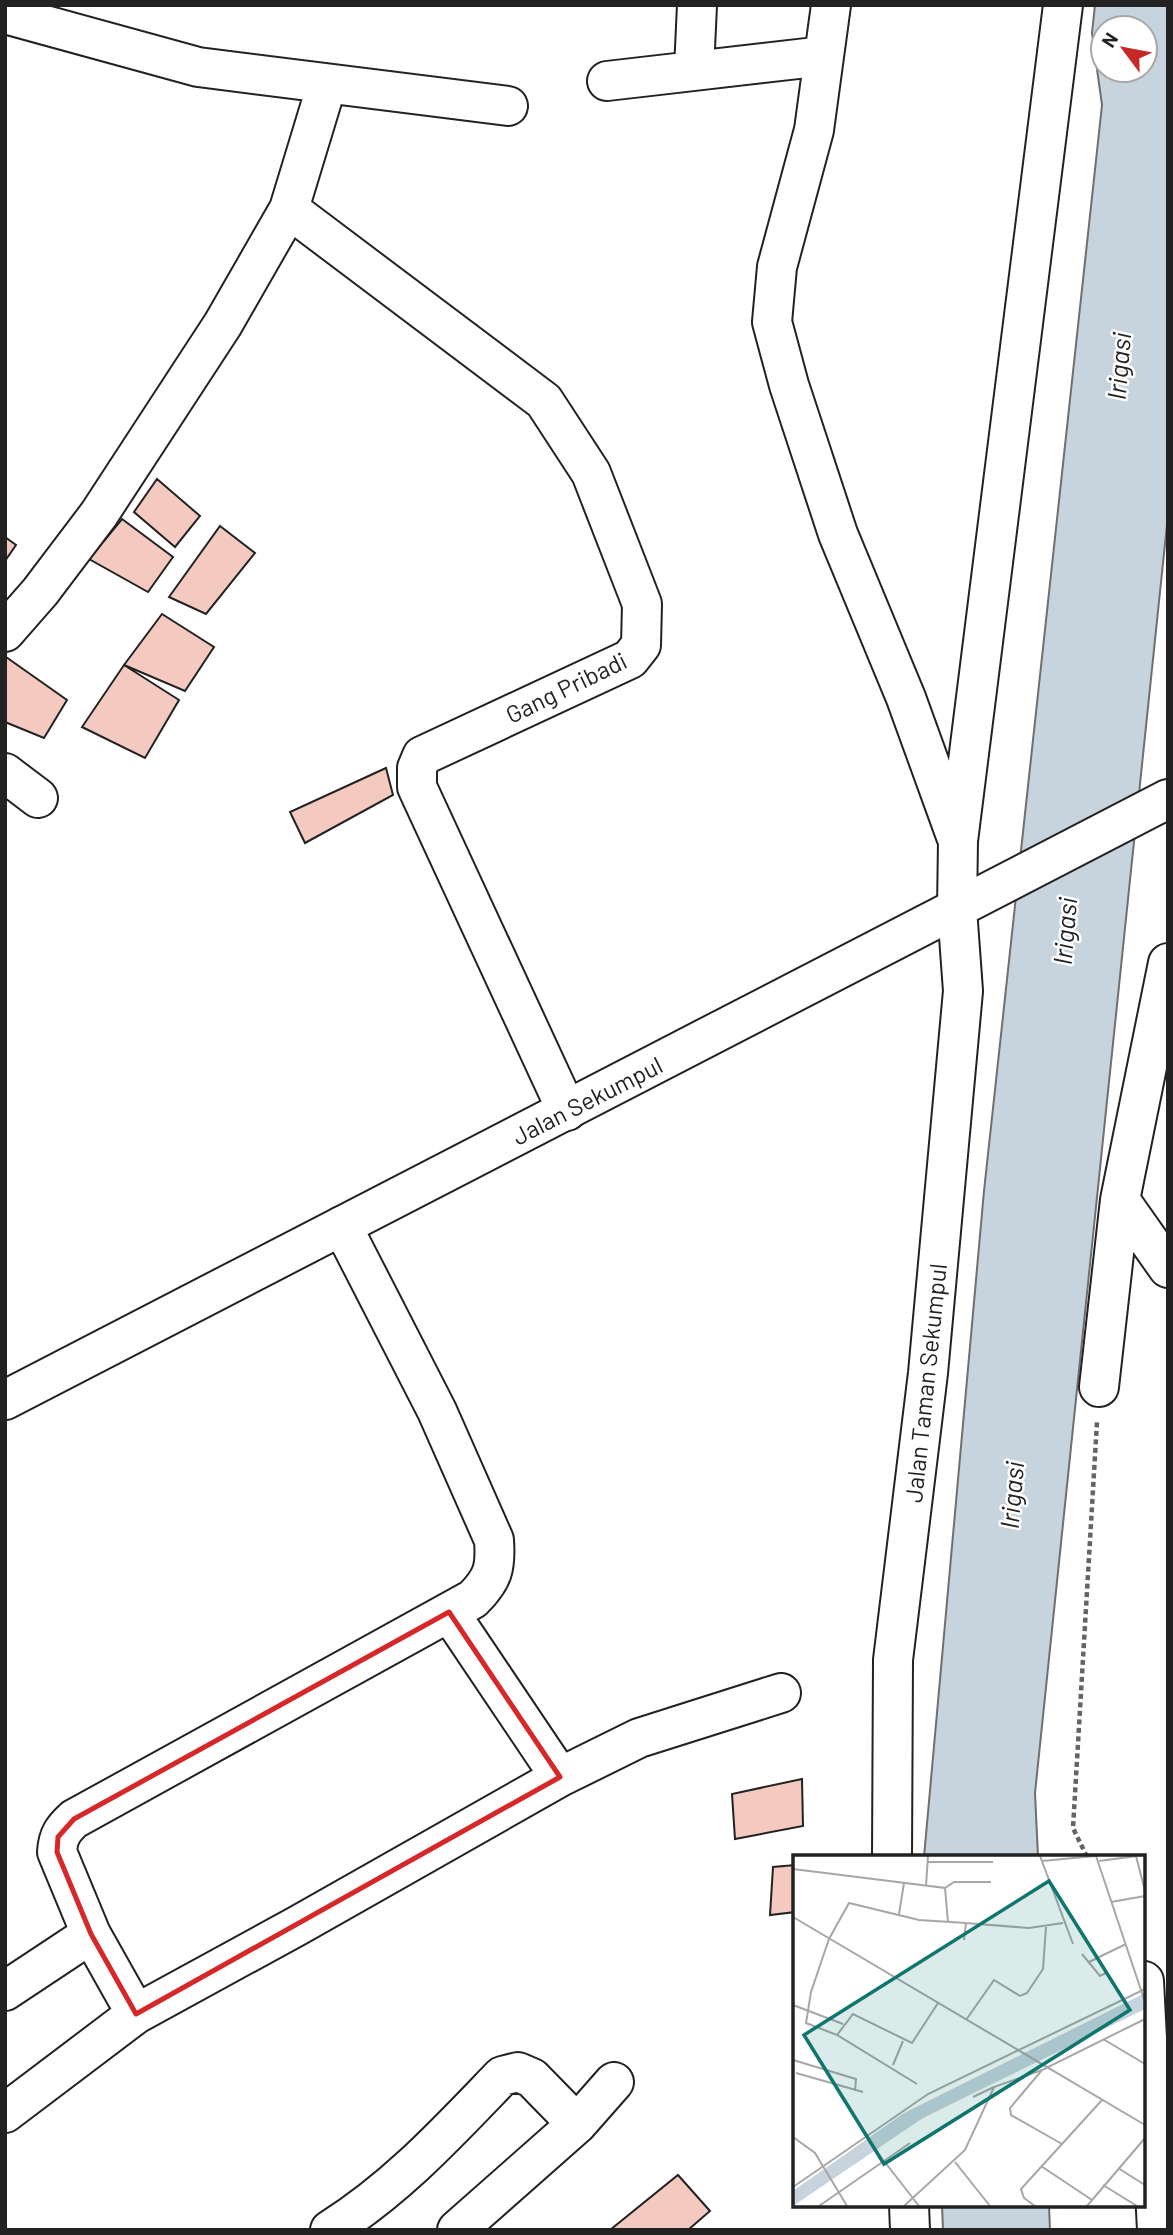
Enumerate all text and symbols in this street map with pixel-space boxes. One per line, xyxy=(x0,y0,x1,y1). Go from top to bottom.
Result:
north arrow xyxy=(1089,14,1159,84)
text: N xyxy=(1096,28,1122,51)
water label: Irigasi xyxy=(1100,330,1136,401)
street label: Gang Pribadi xyxy=(501,645,631,729)
water label: Irigasi xyxy=(1046,895,1082,966)
street label: Jalan Sekumpul xyxy=(507,1050,667,1150)
street label: Jalan Taman Sekumpul xyxy=(898,1262,952,1504)
water label: Irigasi xyxy=(993,1459,1029,1530)
inset map xyxy=(793,1855,1145,2207)

